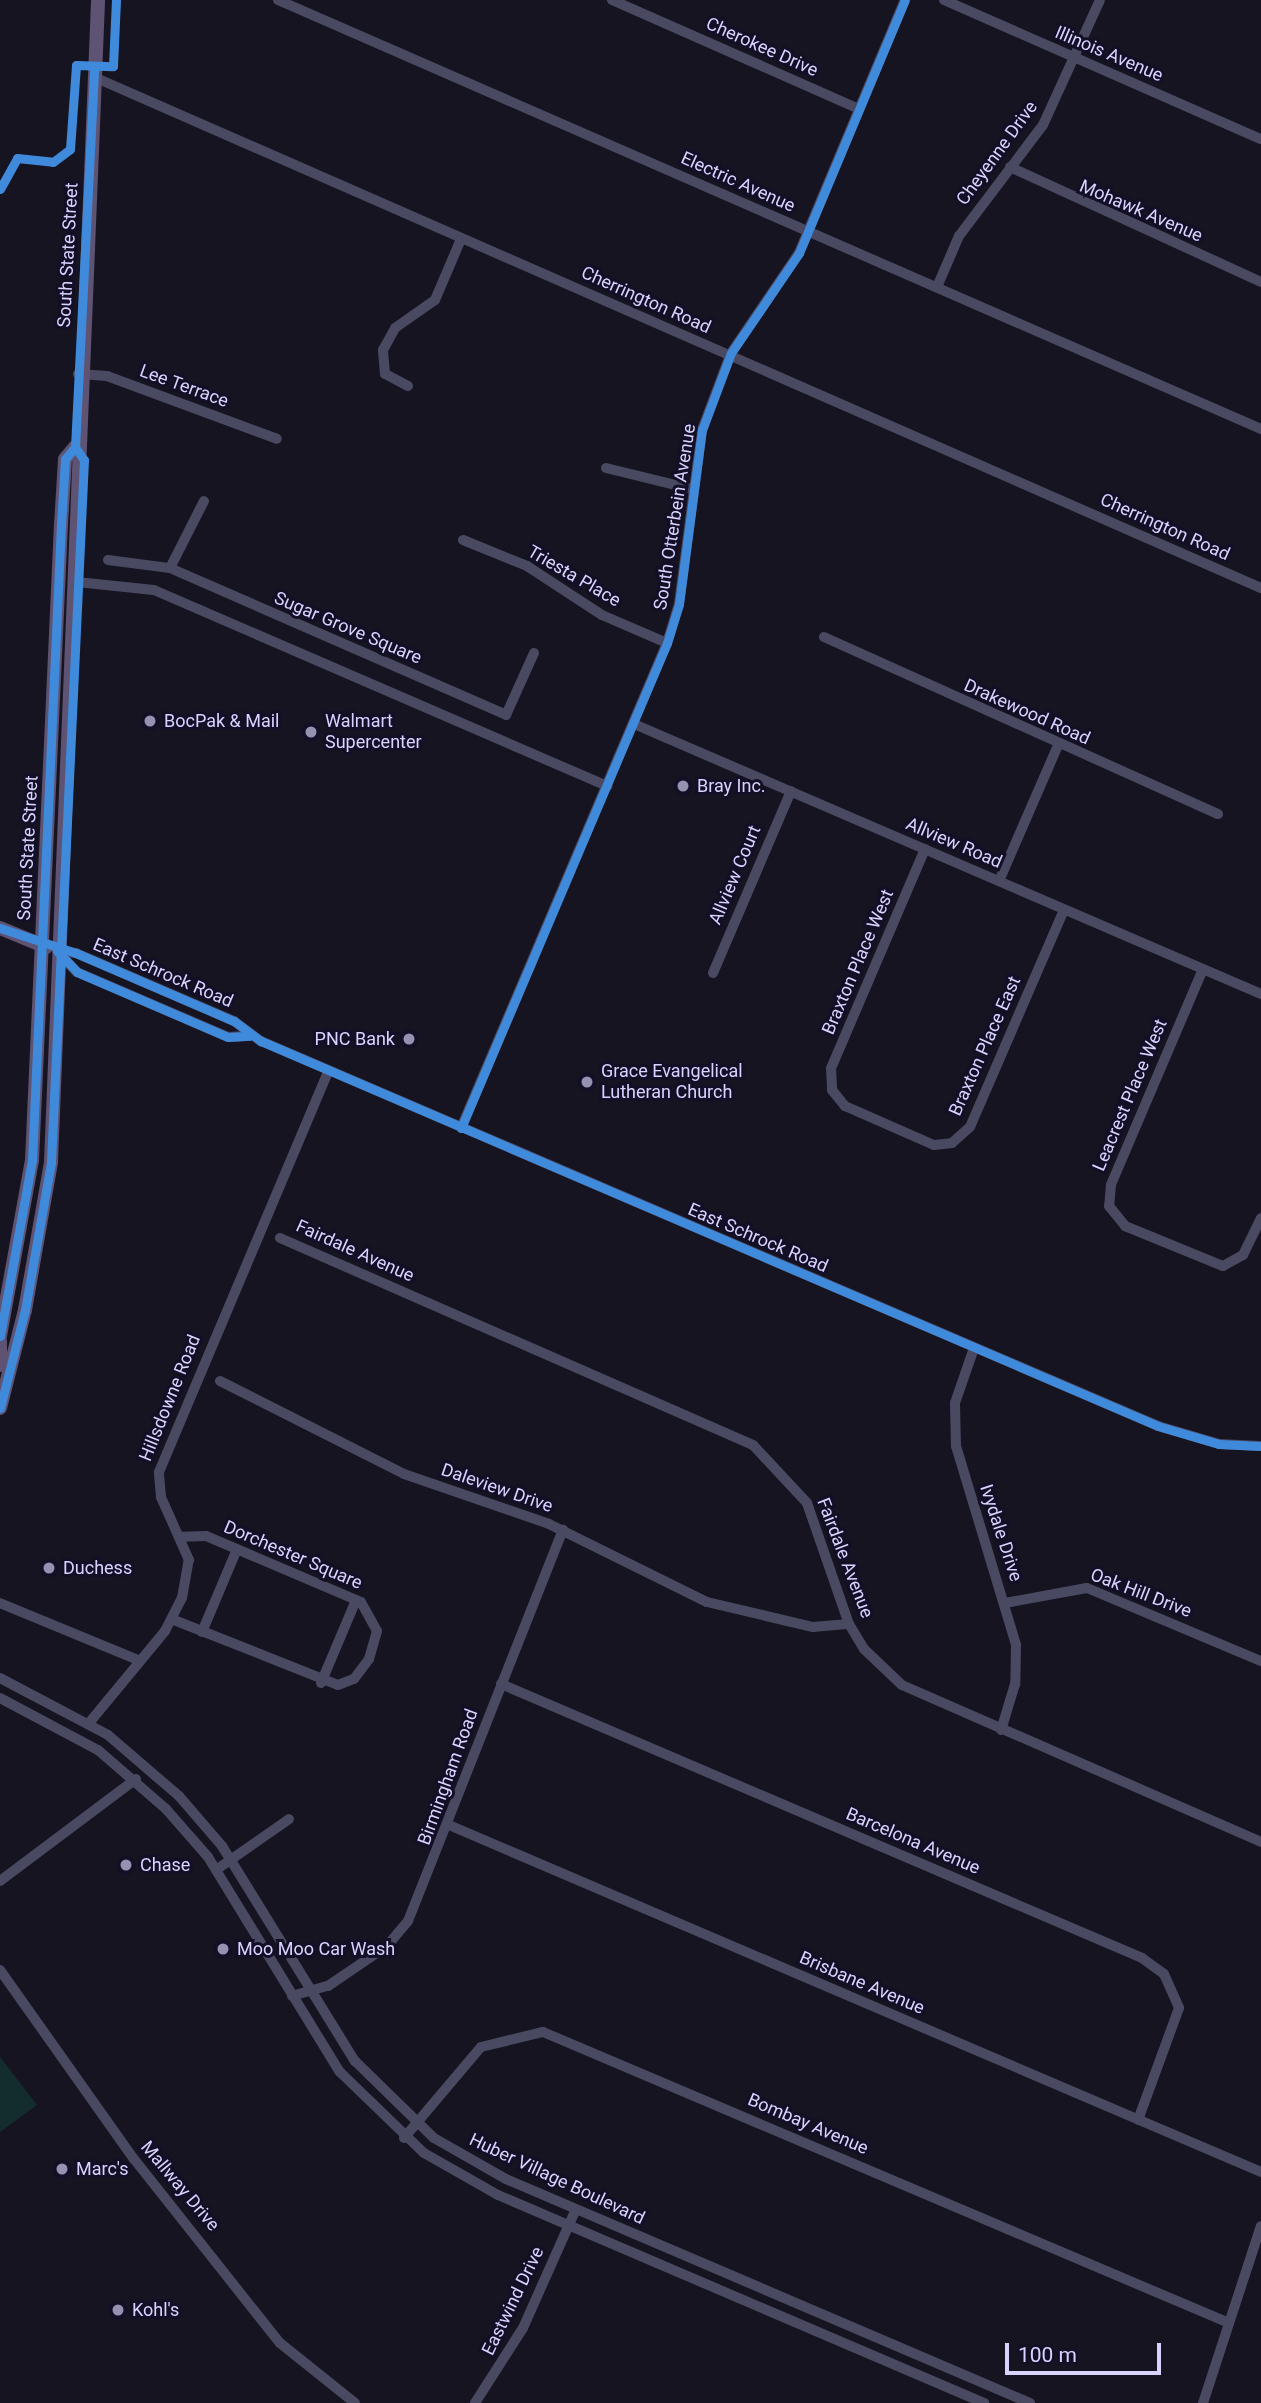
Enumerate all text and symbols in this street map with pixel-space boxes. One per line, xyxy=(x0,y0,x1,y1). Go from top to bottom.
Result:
street label: Cherokee Drive xyxy=(703,13,821,81)
street label: Illinois Avenue xyxy=(1052,22,1166,86)
street label: Cheyenne Drive xyxy=(952,97,1042,209)
street label: Electric Avenue xyxy=(678,147,798,217)
street label: Mohawk Avenue xyxy=(1076,175,1206,247)
street label: South State Street xyxy=(53,182,83,328)
street label: Cherrington Road xyxy=(578,262,714,338)
street label: Lee Terrace xyxy=(136,360,232,412)
street label: South Otterbein Avenue xyxy=(650,422,700,612)
street label: Cherrington Road xyxy=(1097,489,1233,565)
street label: Triesta Place xyxy=(524,541,624,611)
street label: Sugar Grove Square xyxy=(271,587,425,669)
street label: Drakewood Road xyxy=(961,675,1093,749)
place label: BocPak & Mail xyxy=(164,710,279,732)
place label: Walmart Supercenter xyxy=(325,711,422,754)
marker: BocPak & Mail xyxy=(142,713,158,729)
marker: Walmart Supercenter xyxy=(303,724,319,740)
street label: South State Street xyxy=(13,775,43,921)
place label: Bray Inc. xyxy=(697,775,766,797)
marker: Bray Inc. xyxy=(675,778,691,794)
street label: Allview Road xyxy=(903,813,1005,873)
street label: Allview Court xyxy=(704,822,766,928)
street label: Braxton Place West xyxy=(818,886,898,1038)
street label: East Schrock Road xyxy=(90,934,236,1012)
street label: Braxton Place East xyxy=(945,973,1025,1119)
street label: Leacrest Place West xyxy=(1088,1016,1172,1174)
place label: PNC Bank xyxy=(315,1028,395,1050)
marker: PNC Bank xyxy=(401,1031,417,1047)
place label: Grace Evangelical Lutheran Church xyxy=(601,1061,743,1104)
marker: Grace Evangelical Lutheran Church xyxy=(579,1074,595,1090)
street label: East Schrock Road xyxy=(685,1199,831,1277)
street label: Fairdale Avenue xyxy=(293,1215,417,1287)
street label: Hillsdowne Road xyxy=(135,1332,205,1464)
street label: Daleview Drive xyxy=(438,1459,556,1517)
street label: Ivydale Drive xyxy=(975,1482,1027,1584)
street label: Fairdale Avenue xyxy=(812,1495,878,1621)
street label: Dorchester Square xyxy=(221,1516,365,1594)
place label: Duchess xyxy=(63,1557,132,1579)
marker: Duchess xyxy=(41,1560,57,1576)
street label: Oak Hill Drive xyxy=(1087,1564,1195,1622)
street label: Birmingham Road xyxy=(413,1706,483,1848)
street label: Barcelona Avenue xyxy=(843,1803,983,1879)
place label: Chase xyxy=(140,1854,190,1876)
marker: Chase xyxy=(118,1857,134,1873)
place label: Moo Moo Car Wash xyxy=(237,1938,395,1960)
marker: Moo Moo Car Wash xyxy=(215,1941,231,1957)
street label: Brisbane Avenue xyxy=(796,1947,928,2019)
street label: Bombay Avenue xyxy=(744,2089,872,2159)
street label: Huber Village Boulevard xyxy=(466,2129,648,2229)
street label: Mallway Drive xyxy=(136,2137,224,2235)
place label: Marc's xyxy=(76,2158,128,2180)
marker: Marc's xyxy=(54,2161,70,2177)
street label: Eastwind Drive xyxy=(477,2243,549,2359)
place label: Kohl's xyxy=(132,2299,179,2321)
marker: Kohl's xyxy=(110,2302,126,2318)
scale bar xyxy=(1009,2330,1165,2374)
text: 100 m xyxy=(1018,2343,1077,2367)

